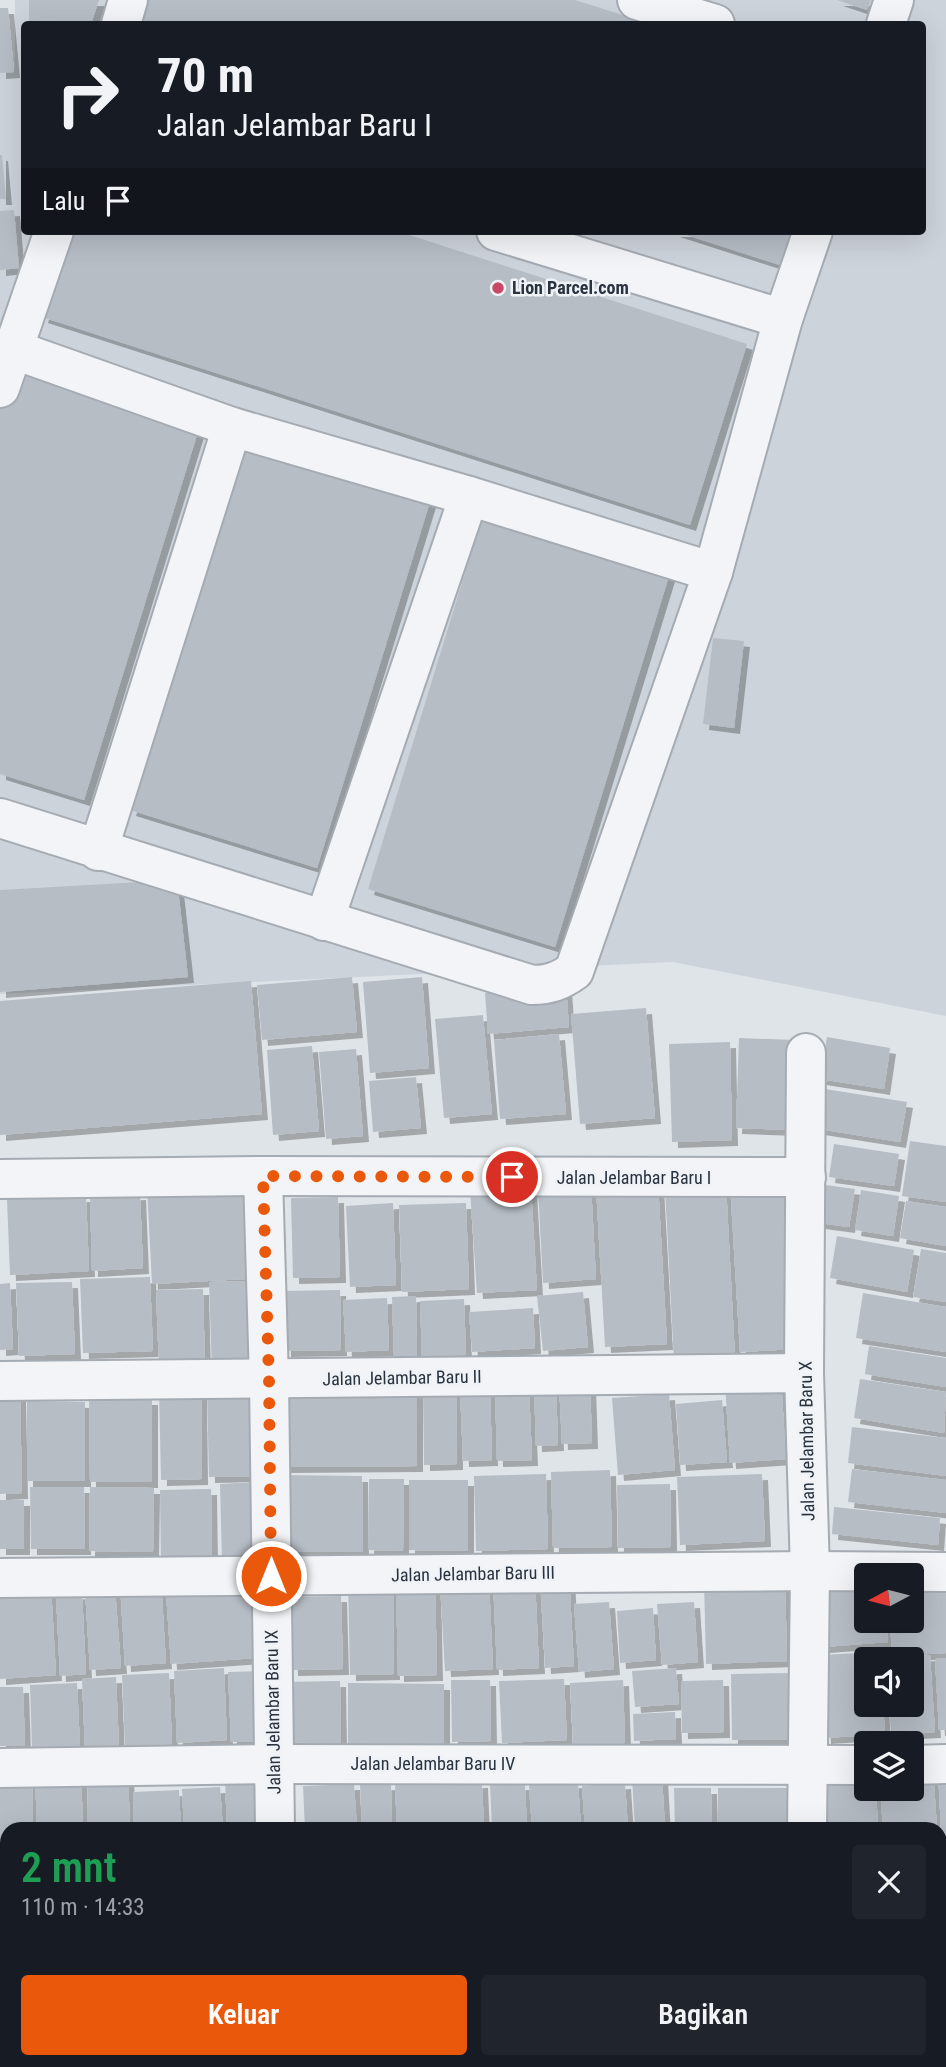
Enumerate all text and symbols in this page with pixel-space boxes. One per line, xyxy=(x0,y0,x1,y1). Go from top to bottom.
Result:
text: 70 m xyxy=(157,47,254,104)
icon: right xyxy=(42,49,133,140)
text: Jalan Jelambar Baru I xyxy=(157,106,432,144)
icon: arrive xyxy=(99,182,137,220)
text: Lalu xyxy=(42,186,85,216)
place label: Lion Parcel.com xyxy=(512,277,629,298)
marker: Lion Parcel.com xyxy=(490,280,506,296)
pin xyxy=(482,1147,542,1207)
icon: arrive xyxy=(493,1158,531,1196)
street label: Jalan Jelambar Baru I xyxy=(557,1167,711,1188)
street label: Jalan Jelambar Baru X xyxy=(795,1361,818,1521)
street label: Jalan Jelambar Baru II xyxy=(322,1366,482,1389)
position arrow xyxy=(234,1539,308,1613)
street label: Jalan Jelambar Baru III xyxy=(391,1562,555,1585)
north arrow xyxy=(854,1563,924,1633)
map controls xyxy=(854,1563,924,1801)
street label: Jalan Jelambar Baru IX xyxy=(261,1629,284,1795)
button: sound xyxy=(854,1647,924,1717)
button: layers xyxy=(854,1731,924,1801)
street label: Jalan Jelambar Baru IV xyxy=(351,1753,515,1774)
text: 2 mnt xyxy=(21,1843,116,1892)
button: close xyxy=(852,1845,926,1919)
text: 110 m · 14:33 xyxy=(21,1894,145,1921)
button: Keluar xyxy=(21,1975,467,2055)
button: Bagikan xyxy=(481,1975,926,2055)

